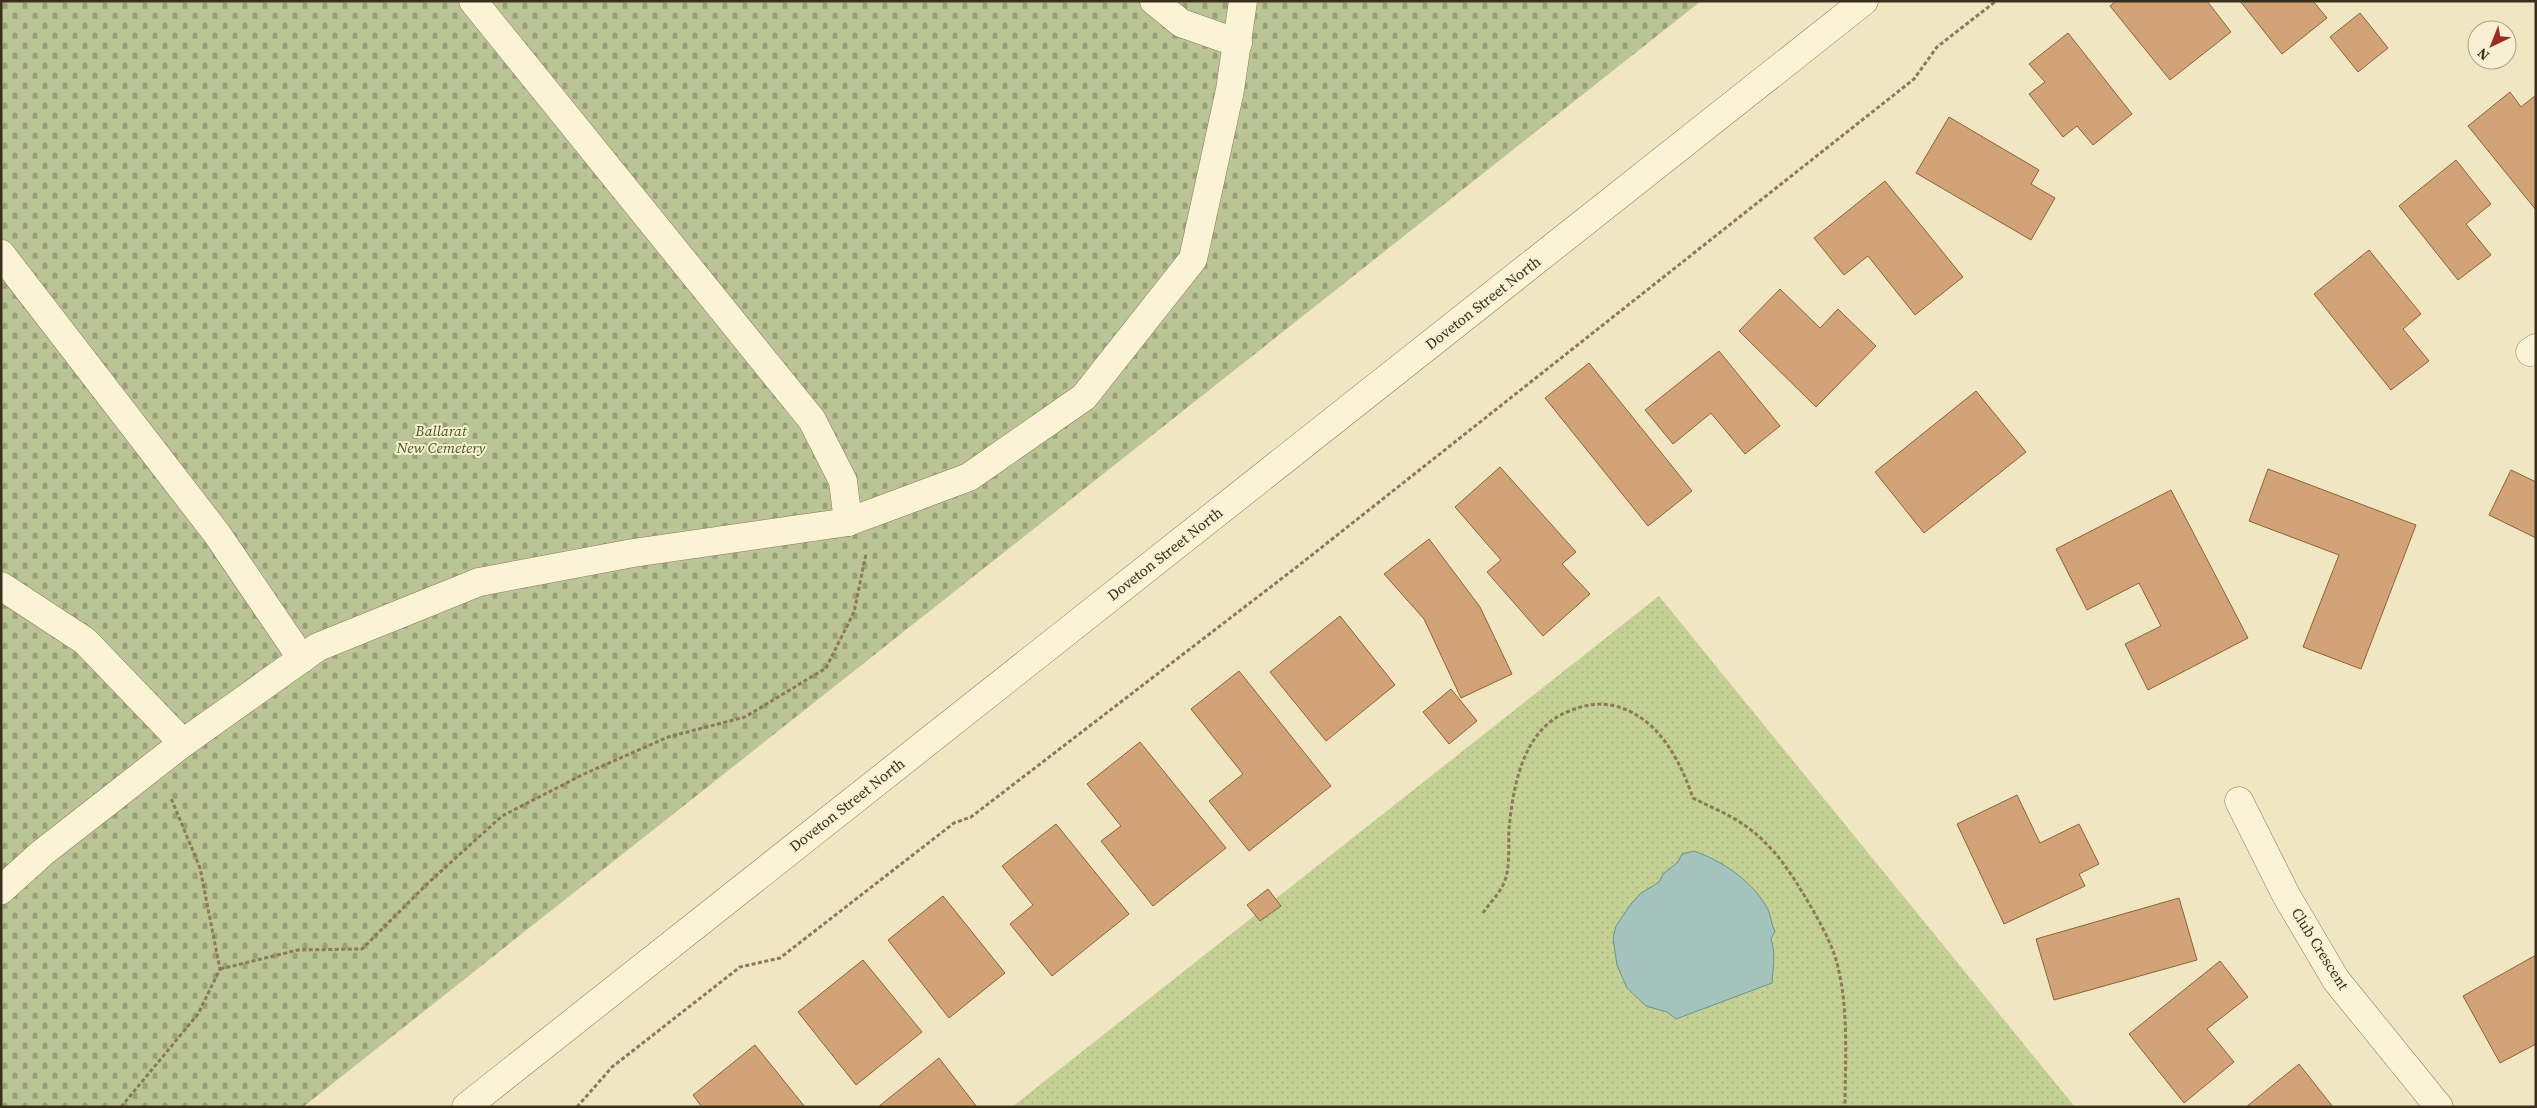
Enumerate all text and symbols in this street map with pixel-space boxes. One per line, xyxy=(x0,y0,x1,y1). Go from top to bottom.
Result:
north arrow xyxy=(2467,20,2517,70)
text: N xyxy=(2473,44,2494,65)
street label: Doveton Street North xyxy=(1421,251,1545,354)
park label: Ballarat New Cemetery xyxy=(396,420,486,458)
street label: Doveton Street North xyxy=(1103,502,1227,605)
street label: Doveton Street North xyxy=(785,753,909,856)
street label: Club Crescent xyxy=(2287,904,2354,994)

